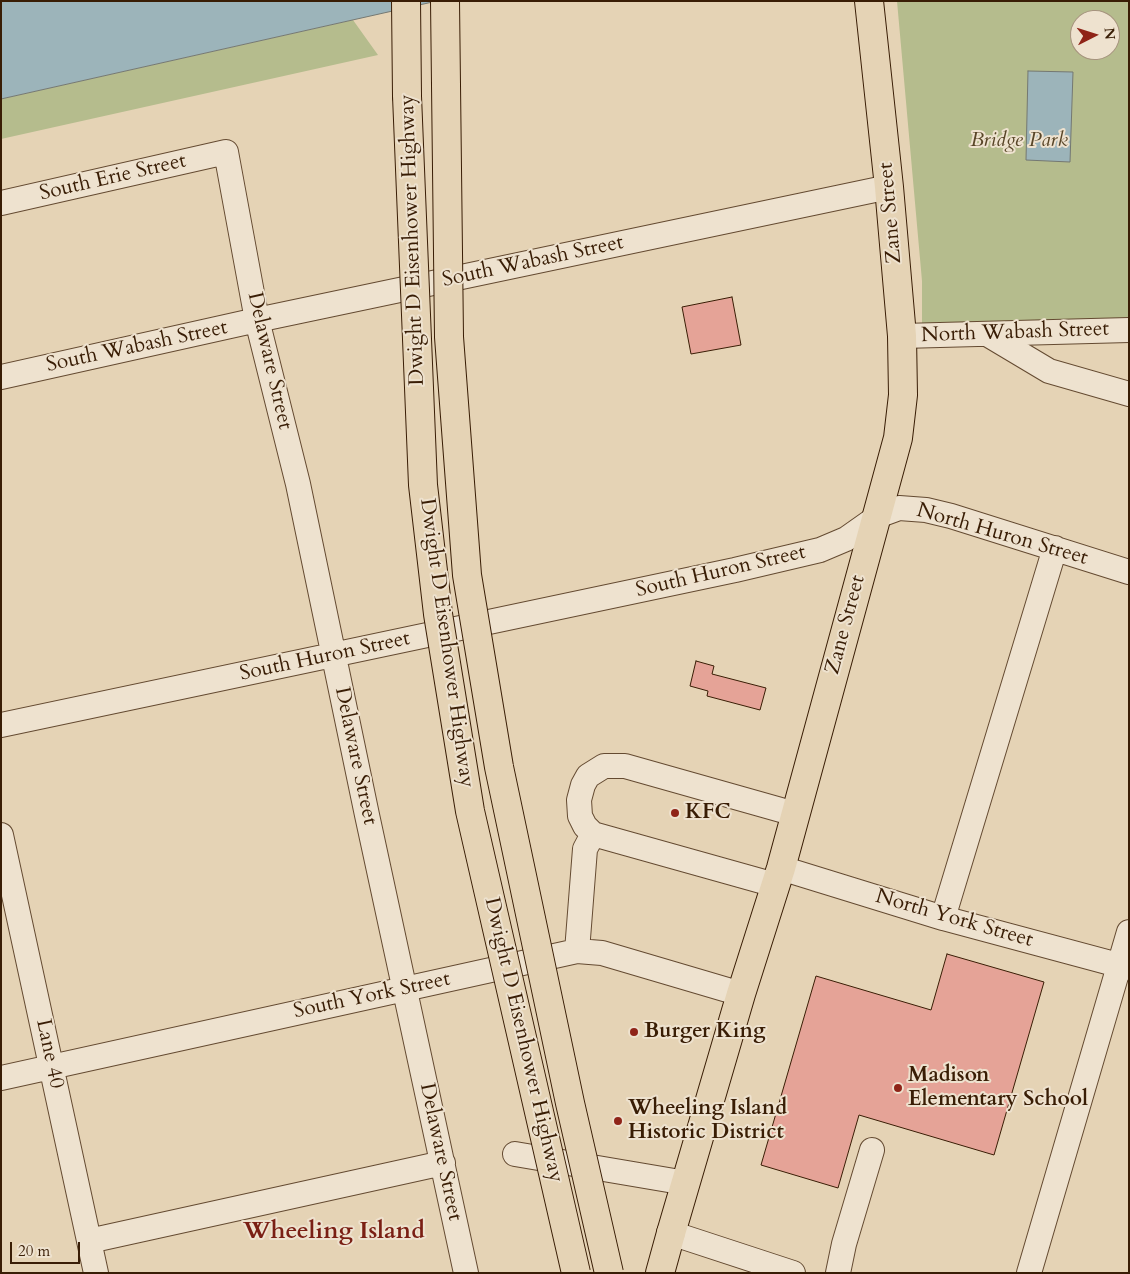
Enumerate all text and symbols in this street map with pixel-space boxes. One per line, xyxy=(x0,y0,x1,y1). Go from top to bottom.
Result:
north arrow xyxy=(1070,10,1120,60)
text: N xyxy=(1099,27,1119,41)
street label: Dwight D Eisenhower Highway xyxy=(395,94,431,386)
park label: Bridge Park xyxy=(970,128,1068,154)
street label: South Erie Street xyxy=(37,149,189,207)
street label: Zane Street xyxy=(874,161,908,265)
street label: South Wabash Street xyxy=(440,230,626,294)
street label: Delaware Street xyxy=(241,290,297,432)
street label: South Wabash Street xyxy=(44,315,230,379)
street label: North Wabash Street xyxy=(921,317,1109,349)
street label: Dwight D Eisenhower Highway xyxy=(413,497,479,789)
street label: North Huron Street xyxy=(913,499,1091,571)
street label: South Huron Street xyxy=(634,540,808,604)
street label: Zane Street xyxy=(821,573,871,677)
street label: South Huron Street xyxy=(238,627,412,687)
street label: Delaware Street xyxy=(328,685,382,827)
place label: KFC xyxy=(685,800,731,826)
marker: KFC xyxy=(669,807,681,819)
street label: North York Street xyxy=(872,884,1036,954)
street label: Dwight D Eisenhower Highway xyxy=(478,895,568,1185)
street label: South York Street xyxy=(291,967,453,1025)
street label: Lane 40 xyxy=(29,1017,69,1091)
place label: Burger King xyxy=(644,1019,766,1045)
marker: Burger King xyxy=(628,1026,640,1038)
place label: Madison Elementary School xyxy=(908,1063,1088,1113)
street label: Delaware Street xyxy=(413,1081,467,1223)
marker: Madison Elementary School xyxy=(892,1082,904,1094)
place label: Wheeling Island Historic District xyxy=(628,1096,787,1146)
marker: Wheeling Island Historic District xyxy=(612,1115,624,1127)
district label: Wheeling Island xyxy=(243,1218,425,1246)
scale bar xyxy=(12,1232,82,1264)
text: 20 m xyxy=(18,1241,50,1261)

